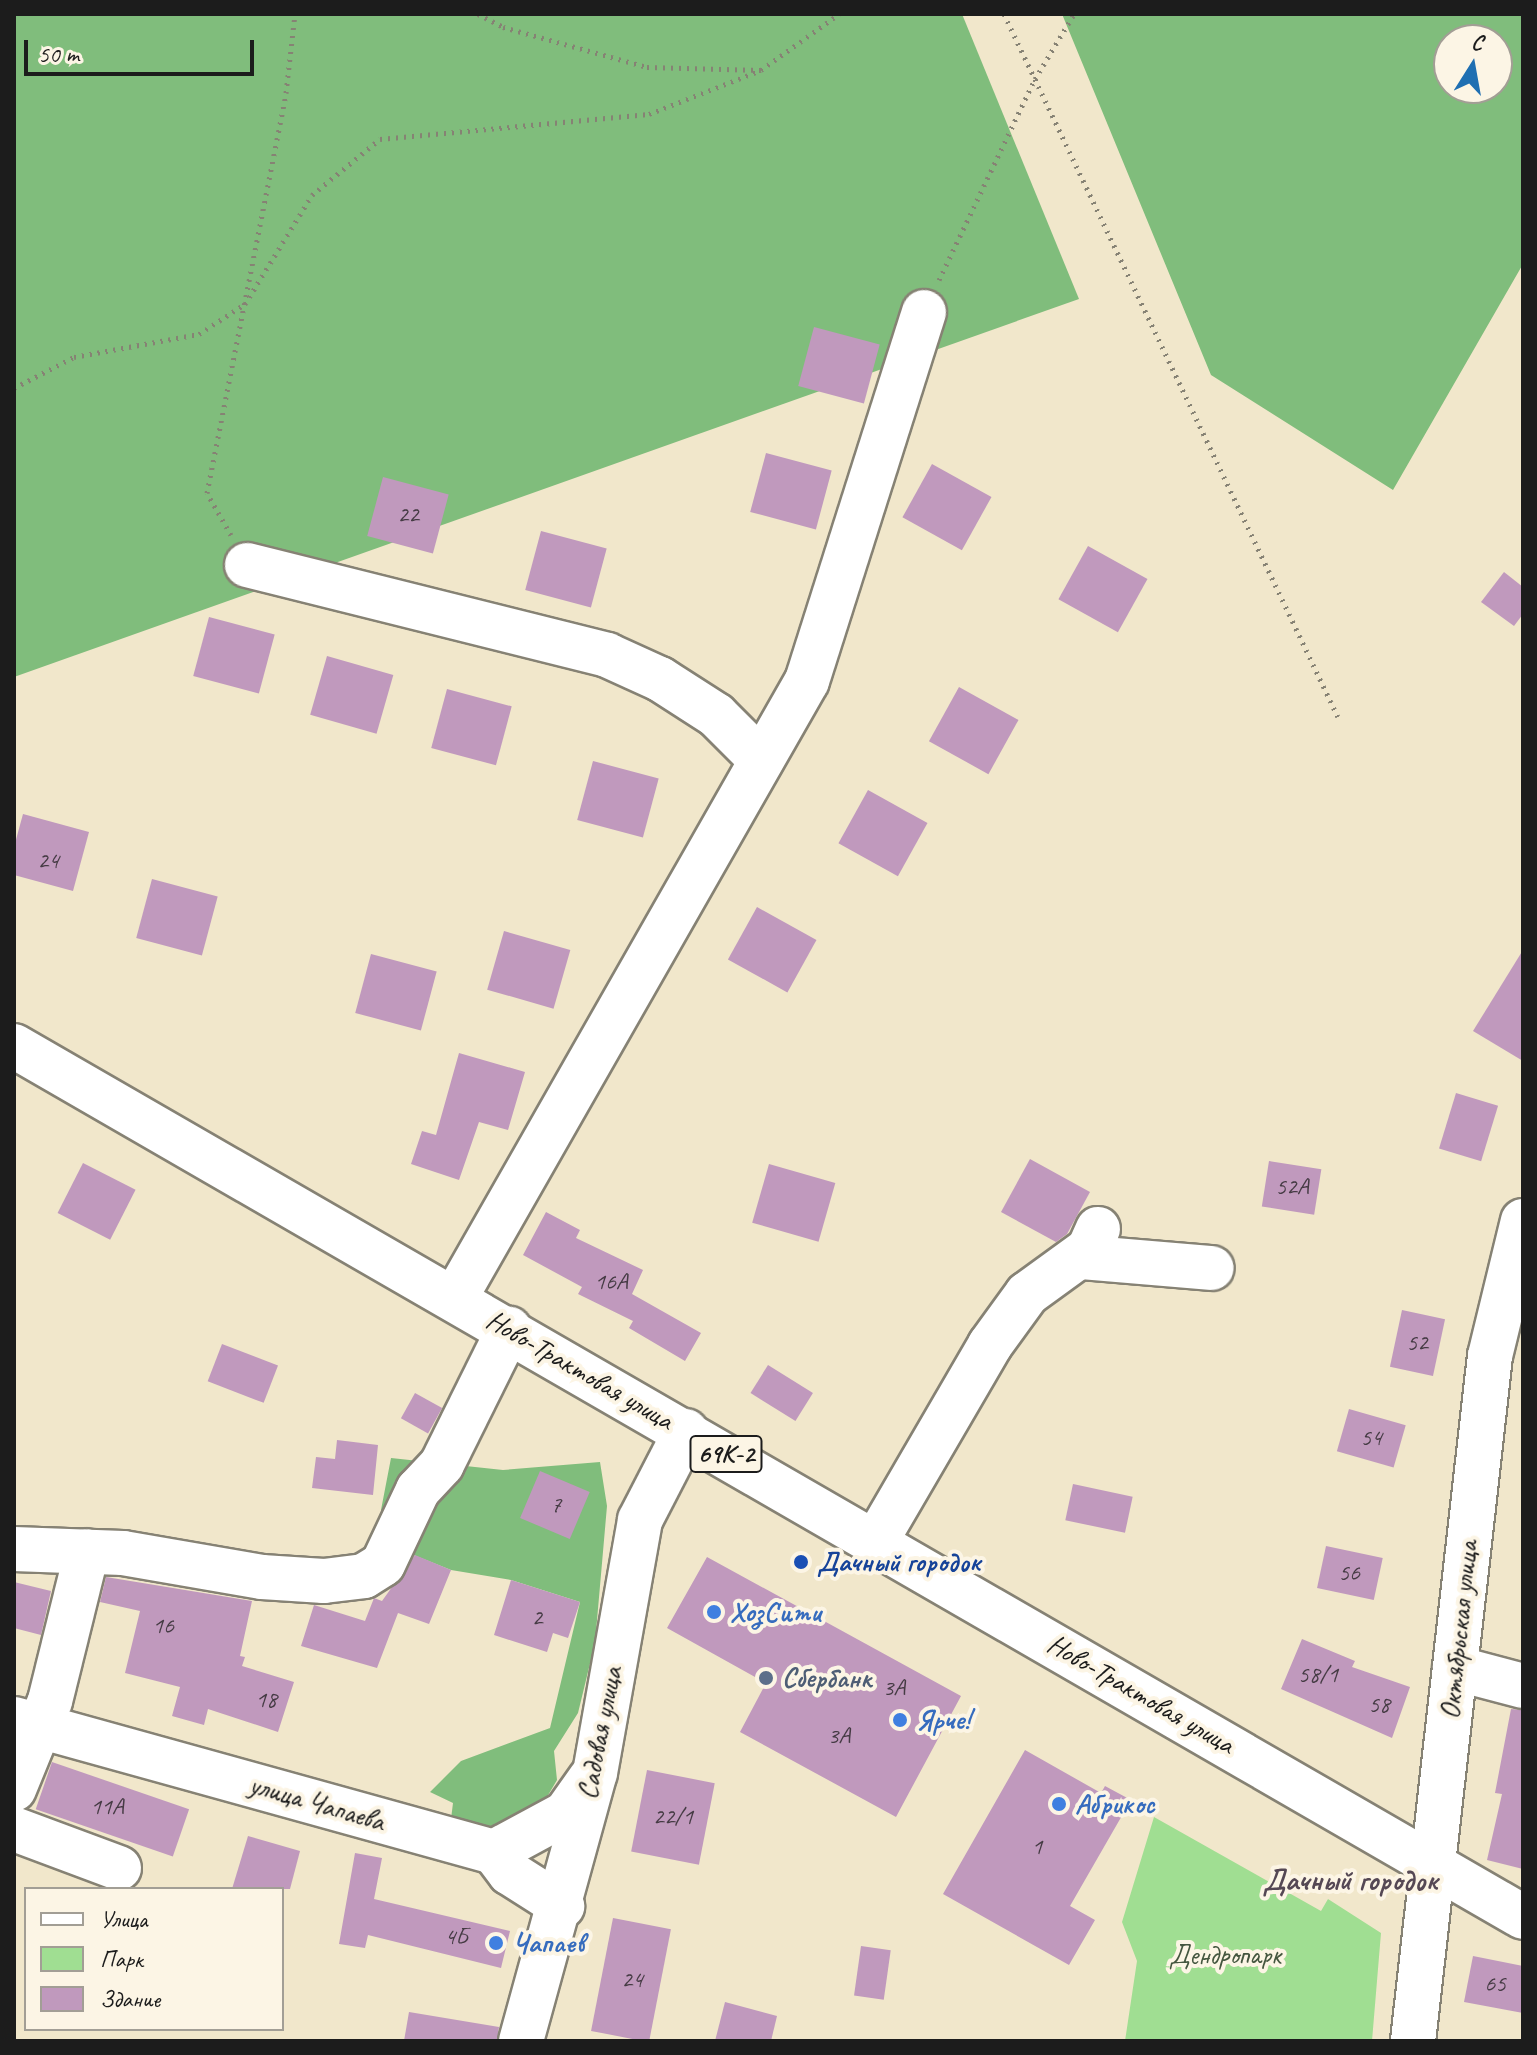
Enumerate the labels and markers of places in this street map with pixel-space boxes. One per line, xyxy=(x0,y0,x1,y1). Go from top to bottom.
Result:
place label: Дачный городок xyxy=(817,1545,980,1579)
marker: Дачный городок xyxy=(792,1553,810,1571)
place label: ХозСити xyxy=(730,1595,821,1629)
marker: ХозСити xyxy=(705,1603,723,1621)
place label: Сбербанк xyxy=(782,1661,871,1695)
marker: Сбербанк xyxy=(757,1669,775,1687)
place label: Ярче! xyxy=(916,1703,970,1737)
marker: Ярче! xyxy=(891,1711,909,1729)
place label: Абрикос xyxy=(1075,1787,1154,1821)
marker: Абрикос xyxy=(1050,1795,1068,1813)
place label: Чапаев xyxy=(512,1926,584,1960)
marker: Чапаев xyxy=(487,1934,505,1952)

